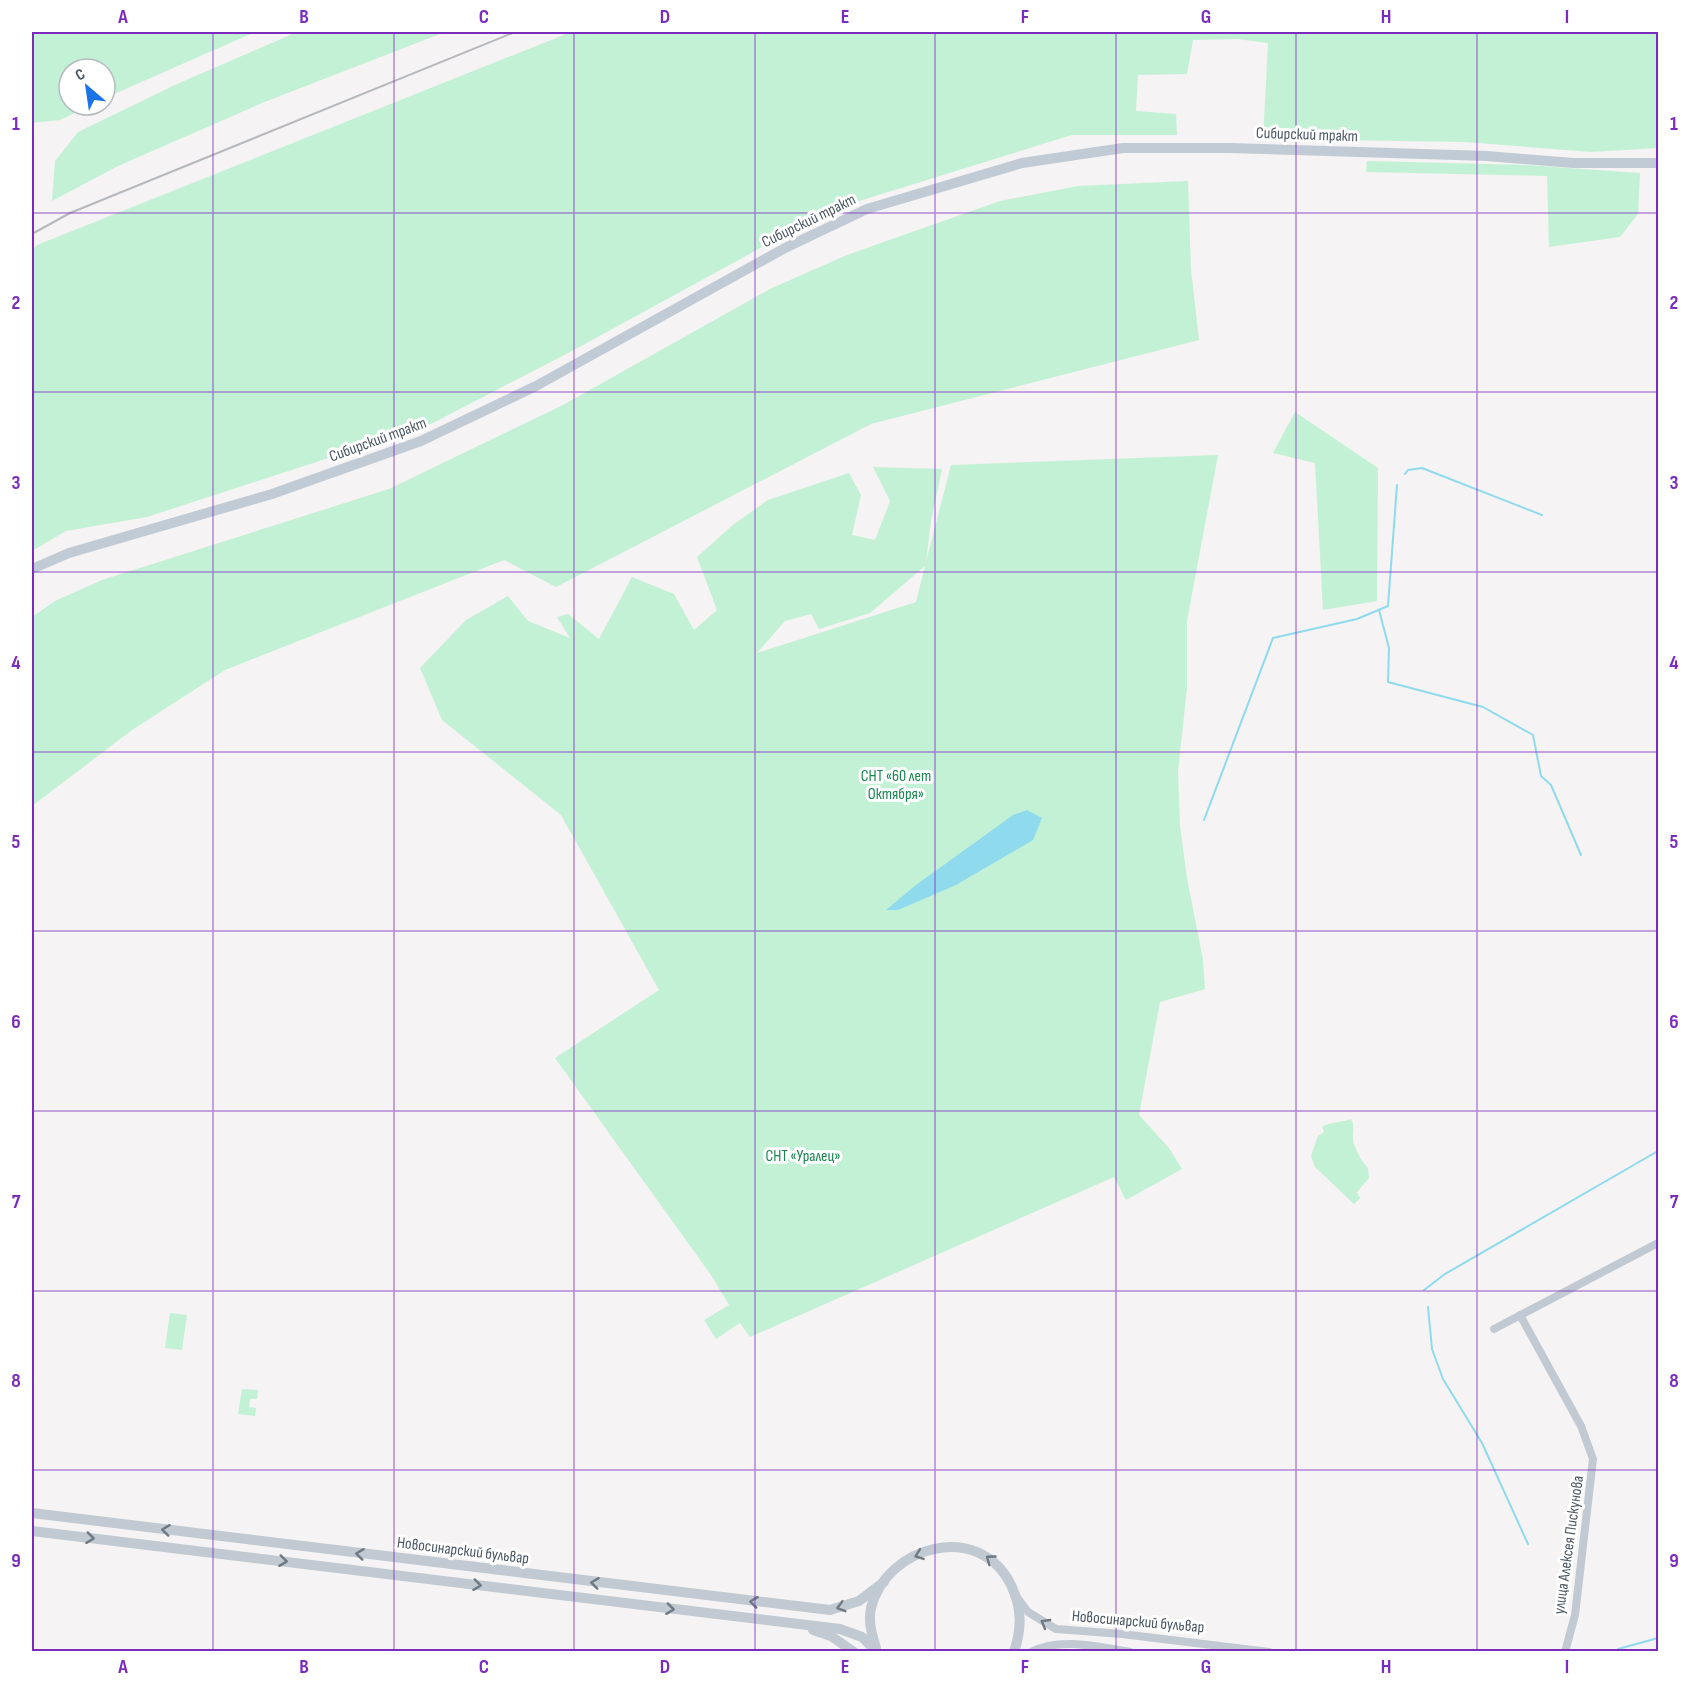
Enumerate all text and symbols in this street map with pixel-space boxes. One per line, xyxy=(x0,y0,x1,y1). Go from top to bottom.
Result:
text: A xyxy=(117,5,128,29)
text: B xyxy=(299,5,309,29)
text: C xyxy=(479,5,489,29)
text: D xyxy=(660,5,670,29)
text: E xyxy=(841,5,849,29)
text: F xyxy=(1021,5,1029,29)
text: G xyxy=(1201,5,1211,29)
text: H xyxy=(1381,5,1391,29)
text: I xyxy=(1565,5,1569,29)
north arrow xyxy=(57,57,117,117)
text: С xyxy=(72,65,89,85)
text: 1 xyxy=(12,112,20,136)
text: 1 xyxy=(1670,112,1678,136)
street label: Сибирский тракт xyxy=(1256,124,1358,146)
street label: Сибирский тракт xyxy=(759,190,859,252)
text: 2 xyxy=(12,291,20,315)
text: 2 xyxy=(1670,291,1678,315)
street label: Сибирский тракт xyxy=(327,414,429,466)
text: 3 xyxy=(12,471,21,495)
text: 3 xyxy=(1670,471,1679,495)
text: 4 xyxy=(11,651,21,675)
text: 4 xyxy=(1669,651,1679,675)
park label: СНТ «60 лет Октября» xyxy=(861,767,931,804)
text: 5 xyxy=(12,830,21,854)
text: 5 xyxy=(1670,830,1679,854)
text: 6 xyxy=(11,1010,21,1034)
text: 6 xyxy=(1669,1010,1679,1034)
park label: СНТ «Уралец» xyxy=(765,1147,841,1166)
text: 7 xyxy=(12,1190,21,1214)
text: 7 xyxy=(1670,1190,1679,1214)
text: 8 xyxy=(11,1369,21,1393)
text: 8 xyxy=(1669,1369,1679,1393)
street label: улица Алексея Пискунова xyxy=(1550,1474,1588,1616)
one-way arrow xyxy=(162,1524,171,1536)
one-way arrow xyxy=(85,1531,94,1544)
street label: Новосинарский бульвар xyxy=(396,1533,530,1569)
one-way arrow xyxy=(914,1547,925,1560)
one-way arrow xyxy=(355,1548,364,1560)
text: 9 xyxy=(11,1549,21,1573)
text: 9 xyxy=(1669,1549,1679,1573)
one-way arrow xyxy=(279,1555,288,1567)
one-way arrow xyxy=(985,1555,996,1566)
one-way arrow xyxy=(590,1577,600,1589)
one-way arrow xyxy=(472,1578,481,1591)
one-way arrow xyxy=(749,1597,758,1609)
one-way arrow xyxy=(836,1600,847,1612)
one-way arrow xyxy=(666,1602,675,1615)
street label: Новосинарский бульвар xyxy=(1071,1607,1205,1637)
one-way arrow xyxy=(1041,1619,1051,1630)
text: A xyxy=(117,1655,128,1679)
text: B xyxy=(299,1655,309,1679)
text: C xyxy=(479,1655,489,1679)
text: D xyxy=(660,1655,670,1679)
text: E xyxy=(841,1655,849,1679)
text: F xyxy=(1021,1655,1029,1679)
text: G xyxy=(1201,1655,1211,1679)
text: H xyxy=(1381,1655,1391,1679)
text: I xyxy=(1565,1655,1569,1679)

